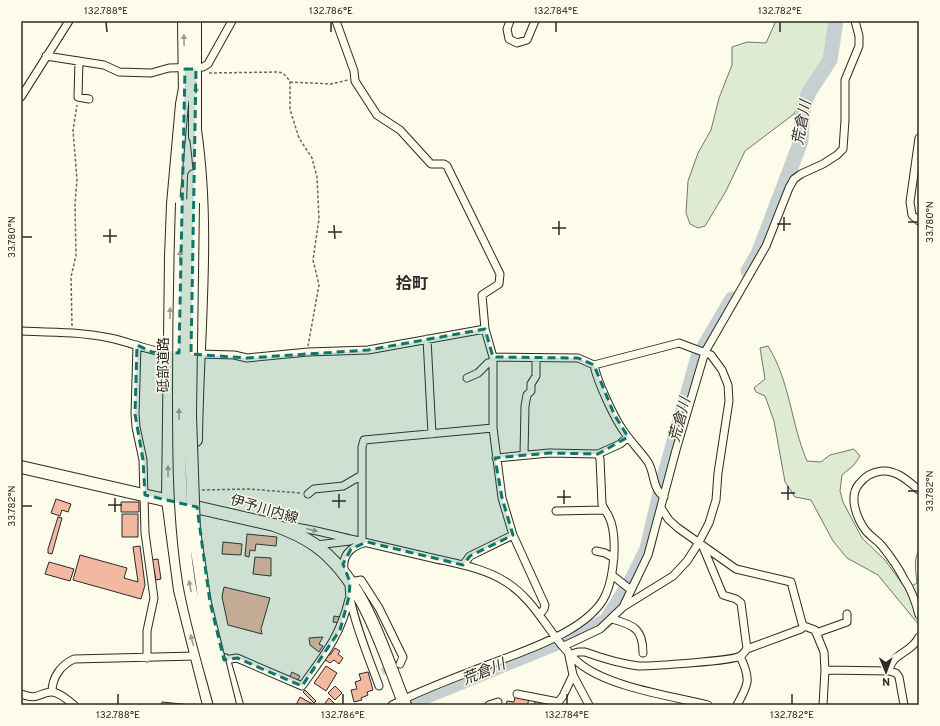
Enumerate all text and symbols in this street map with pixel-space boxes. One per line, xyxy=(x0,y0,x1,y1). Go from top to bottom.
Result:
text: 132.788°E xyxy=(84,5,128,18)
text: 132.786°E xyxy=(309,5,353,18)
text: 132.784°E xyxy=(534,5,578,18)
text: 132.782°E xyxy=(758,5,802,18)
one-way arrow xyxy=(181,33,187,46)
one-way arrow xyxy=(193,82,199,95)
water label: 荒倉川 xyxy=(789,97,817,147)
text: 33.780°N xyxy=(924,201,937,243)
text: 33.780°N xyxy=(6,216,19,258)
one-way arrow xyxy=(177,249,183,262)
district label: 拾町 xyxy=(396,274,428,295)
one-way arrow xyxy=(167,306,173,319)
street label: 砥部道路 xyxy=(156,337,173,393)
water label: 荒倉川 xyxy=(666,394,697,444)
one-way arrow xyxy=(176,407,182,420)
one-way arrow xyxy=(165,464,171,477)
text: 33.782°N xyxy=(924,470,937,512)
text: 33.782°N xyxy=(6,485,19,527)
street label: 伊予川内線 xyxy=(228,492,300,528)
one-way arrow xyxy=(306,527,318,533)
one-way arrow xyxy=(187,580,193,592)
one-way arrow xyxy=(189,634,195,646)
north arrow xyxy=(866,652,906,692)
water label: 荒倉川 xyxy=(460,655,510,690)
text: N xyxy=(882,674,890,688)
text: 132.788°E xyxy=(96,709,140,722)
text: 132.786°E xyxy=(321,709,365,722)
text: 132.784°E xyxy=(545,709,589,722)
text: 132.782°E xyxy=(770,709,814,722)

